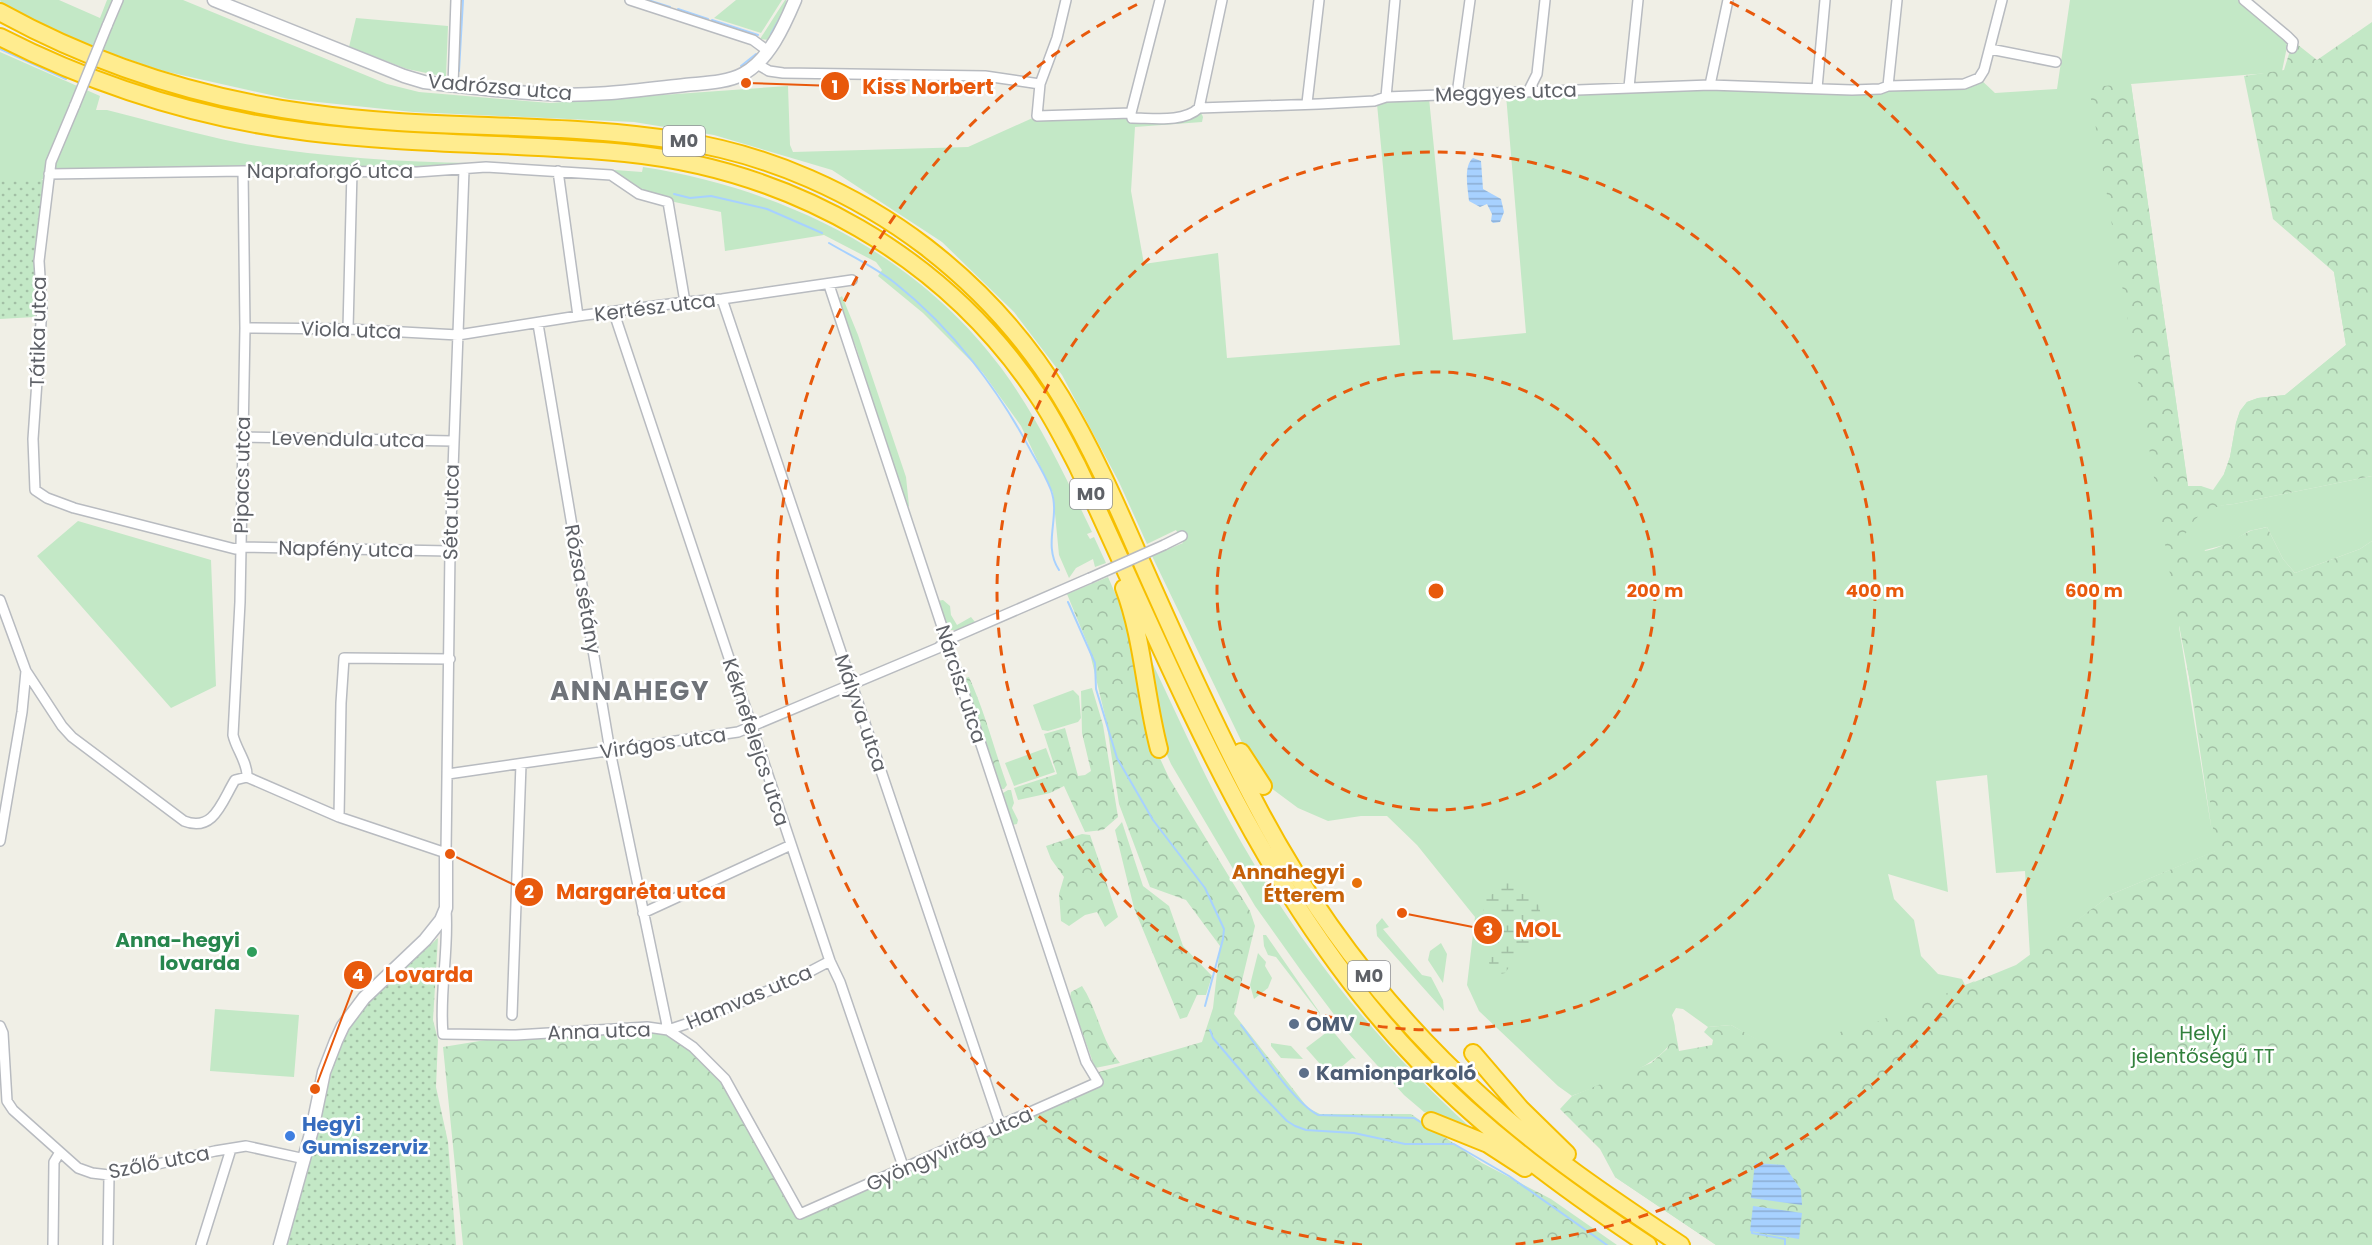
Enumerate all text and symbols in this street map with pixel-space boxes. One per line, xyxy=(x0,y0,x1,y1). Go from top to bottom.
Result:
street label: Vadrózsa utca xyxy=(427,67,573,107)
callout: Kiss Norbert xyxy=(820,67,1005,106)
text: Kiss Norbert xyxy=(862,72,994,101)
text: 1 xyxy=(832,74,838,99)
street label: Meggyes utca xyxy=(1435,76,1577,108)
road number: M0 xyxy=(663,126,705,156)
street label: Napraforgó utca xyxy=(247,157,413,185)
street label: Tátika utca xyxy=(23,276,53,388)
street label: Kertész utca xyxy=(593,286,717,328)
street label: Viola utca xyxy=(300,314,402,346)
street label: Pipacs utca xyxy=(227,416,257,534)
street label: Levendula utca xyxy=(271,424,425,454)
street label: Séta utca xyxy=(436,464,466,560)
road number: M0 xyxy=(1070,479,1112,509)
street label: Rózsa sétány xyxy=(558,522,608,656)
street label: Napfény utca xyxy=(278,534,414,564)
text: 200 m xyxy=(1627,578,1683,603)
text: 400 m xyxy=(1846,578,1904,603)
text: 600 m xyxy=(2065,578,2123,603)
centre of rings xyxy=(1426,581,1446,601)
street label: Nárcisz utca xyxy=(929,621,993,747)
street label: Mályva utca xyxy=(828,650,894,776)
street label: Kéknefelejcs utca xyxy=(716,655,796,829)
district label: ANNAHEGY xyxy=(550,673,710,709)
street label: Virágos utca xyxy=(598,720,728,766)
place label: Annahegyi Étterem xyxy=(1232,858,1345,909)
callout: Margaréta utca xyxy=(514,872,738,911)
marker: Annahegyi Étterem xyxy=(1350,876,1364,890)
text: Margaréta utca xyxy=(556,877,726,906)
text: 2 xyxy=(524,879,534,904)
callout: MOL xyxy=(1473,910,1573,949)
text: MOL xyxy=(1515,915,1561,944)
text: 3 xyxy=(1483,917,1493,942)
place label: Anna-hegyi lovarda xyxy=(115,926,240,977)
marker: Anna-hegyi lovarda xyxy=(245,945,259,959)
callout: Lovarda xyxy=(343,956,485,995)
street label: Hamvas utca xyxy=(682,958,816,1036)
text: Lovarda xyxy=(385,960,473,989)
road number: M0 xyxy=(1348,961,1390,991)
text: 4 xyxy=(352,962,364,987)
place label: OMV xyxy=(1306,1010,1355,1038)
street label: Anna utca xyxy=(547,1015,651,1047)
marker: OMV xyxy=(1287,1017,1301,1031)
park label: Helyi jelentőségű TT xyxy=(2130,1019,2275,1070)
place label: Kamionparkoló xyxy=(1316,1059,1477,1087)
marker: Kamionparkoló xyxy=(1297,1066,1311,1080)
street label: Gyöngyvirág utca xyxy=(862,1100,1036,1198)
place label: Hegyi Gumiszerviz xyxy=(302,1110,428,1161)
marker: Hegyi Gumiszerviz xyxy=(283,1129,297,1143)
street label: Szőlő utca xyxy=(106,1138,212,1186)

